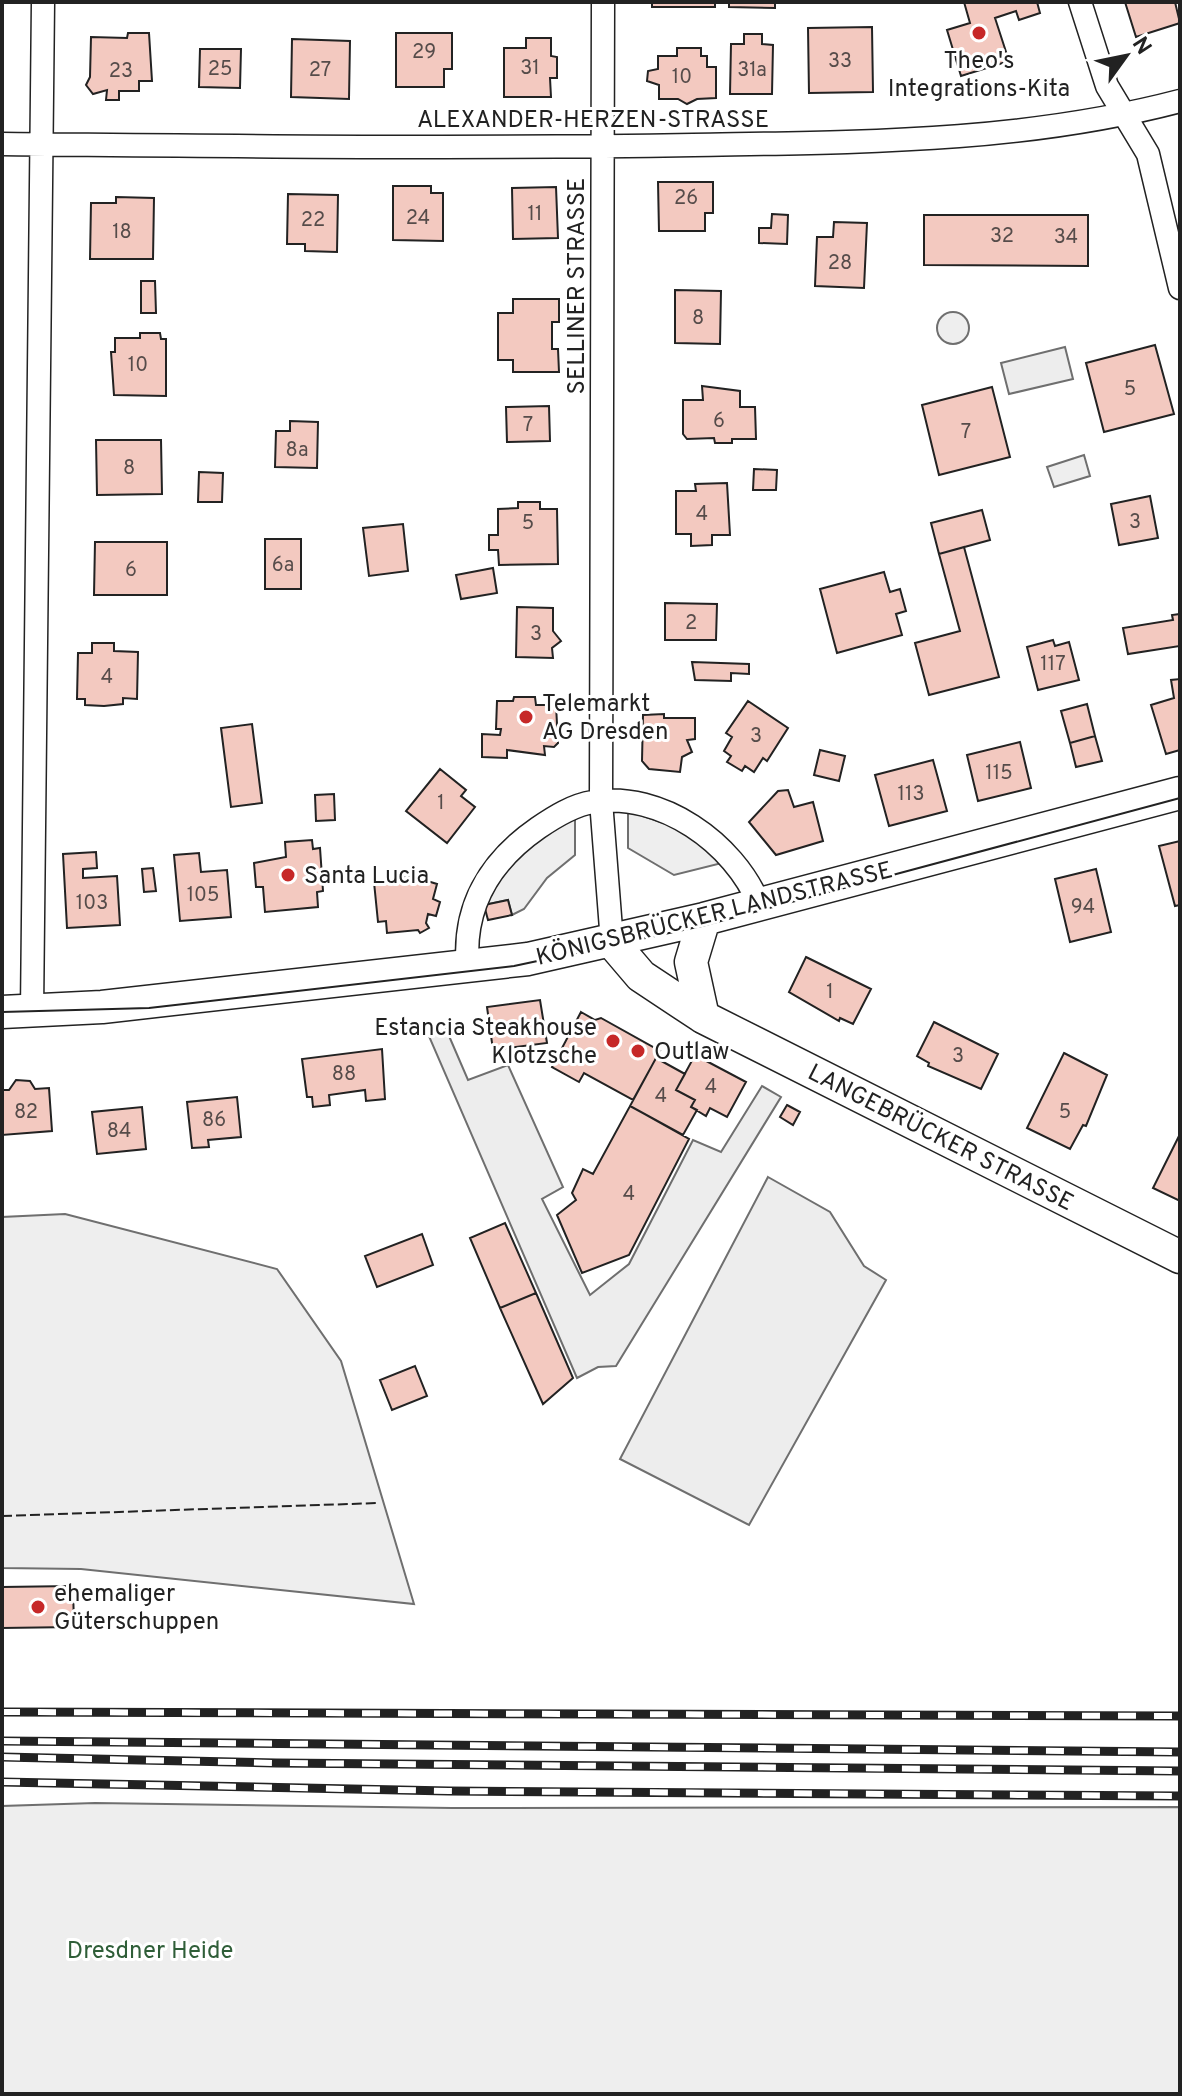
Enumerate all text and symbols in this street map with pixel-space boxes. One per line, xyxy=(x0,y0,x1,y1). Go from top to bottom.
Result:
north arrow xyxy=(1086,16,1166,96)
marker: Theo's Integrations-Kita xyxy=(970,24,988,42)
text: N xyxy=(1125,32,1156,60)
house number: 29 xyxy=(412,40,436,66)
place label: Theo's Integrations-Kita xyxy=(888,47,1070,105)
house number: 33 xyxy=(828,49,852,75)
house number: 31 xyxy=(520,56,540,82)
house number: 25 xyxy=(208,57,232,83)
house number: 27 xyxy=(309,58,331,84)
house number: 31a xyxy=(737,58,767,84)
house number: 23 xyxy=(109,59,133,85)
house number: 10 xyxy=(672,65,692,91)
street label: ALEXANDER-HERZEN-STRASSE xyxy=(417,106,769,136)
street label: SELLINER STRASSE xyxy=(563,178,593,394)
house number: 26 xyxy=(674,186,698,212)
house number: 11 xyxy=(528,202,542,228)
house number: 24 xyxy=(406,206,430,232)
house number: 22 xyxy=(301,208,325,234)
house number: 18 xyxy=(112,220,132,246)
house number: 32 xyxy=(990,224,1014,250)
house number: 34 xyxy=(1054,225,1078,251)
house number: 28 xyxy=(828,251,852,277)
house number: 8 xyxy=(692,306,704,332)
house number: 10 xyxy=(128,353,148,379)
house number: 5 xyxy=(1124,377,1136,403)
house number: 6 xyxy=(713,409,725,435)
house number: 7 xyxy=(523,413,533,439)
house number: 7 xyxy=(961,420,971,446)
house number: 8a xyxy=(286,438,308,464)
house number: 8 xyxy=(123,456,135,482)
house number: 4 xyxy=(696,502,708,528)
house number: 3 xyxy=(1129,510,1141,536)
house number: 5 xyxy=(522,511,534,537)
house number: 6a xyxy=(272,553,294,579)
house number: 6 xyxy=(125,558,137,584)
house number: 2 xyxy=(685,611,697,637)
house number: 3 xyxy=(530,622,542,648)
house number: 117 xyxy=(1040,652,1066,678)
house number: 4 xyxy=(101,665,113,691)
place label: Telemarkt AG Dresden xyxy=(542,690,668,748)
marker: Telemarkt AG Dresden xyxy=(517,708,535,726)
house number: 3 xyxy=(750,724,762,750)
house number: 115 xyxy=(985,761,1013,787)
house number: 113 xyxy=(898,782,924,808)
house number: 1 xyxy=(437,791,445,817)
street label: KÖNIGSBRÜCKER LANDSTRASSE xyxy=(533,854,896,974)
place label: Santa Lucia xyxy=(304,862,429,892)
marker: Santa Lucia xyxy=(279,866,297,884)
house number: 105 xyxy=(187,883,219,909)
house number: 103 xyxy=(76,891,108,917)
house number: 94 xyxy=(1071,895,1095,921)
house number: 1 xyxy=(826,980,834,1006)
place label: Estancia Steakhouse Klotzsche xyxy=(374,1014,597,1072)
marker: Estancia Steakhouse Klotzsche xyxy=(604,1032,622,1050)
place label: Outlaw xyxy=(654,1038,729,1068)
marker: Outlaw xyxy=(629,1042,647,1060)
house number: 3 xyxy=(952,1044,964,1070)
street label: LANGEBRÜCKER STRASSE xyxy=(802,1057,1079,1219)
house number: 88 xyxy=(332,1062,356,1088)
house number: 4 xyxy=(705,1075,717,1101)
house number: 4 xyxy=(655,1084,667,1110)
house number: 82 xyxy=(14,1100,38,1126)
house number: 5 xyxy=(1059,1100,1071,1126)
house number: 86 xyxy=(202,1108,226,1134)
house number: 84 xyxy=(107,1119,131,1145)
house number: 4 xyxy=(623,1182,635,1208)
place label: ehemaliger Güterschuppen xyxy=(54,1580,219,1638)
marker: ehemaliger Güterschuppen xyxy=(29,1598,47,1616)
park label: Dresdner Heide xyxy=(67,1937,233,1967)

